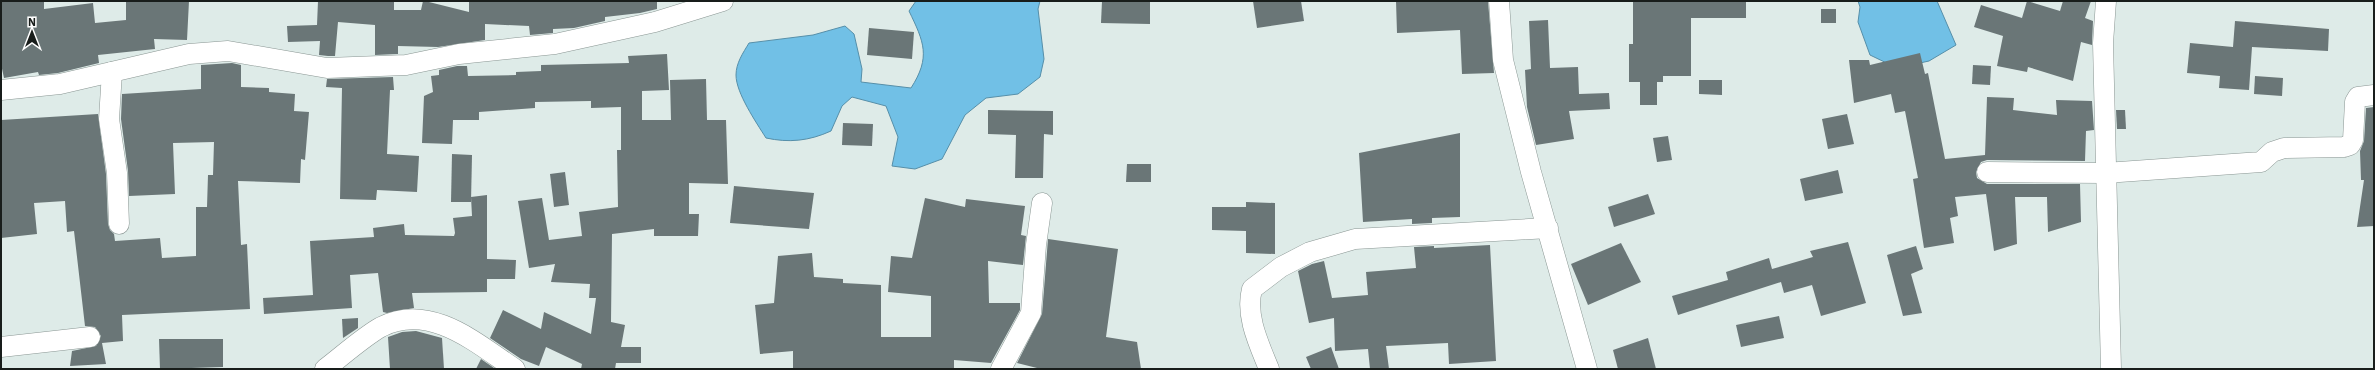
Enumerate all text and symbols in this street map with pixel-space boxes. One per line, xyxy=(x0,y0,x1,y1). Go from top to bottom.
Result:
north arrow xyxy=(12,12,52,52)
text: N xyxy=(28,15,36,29)

